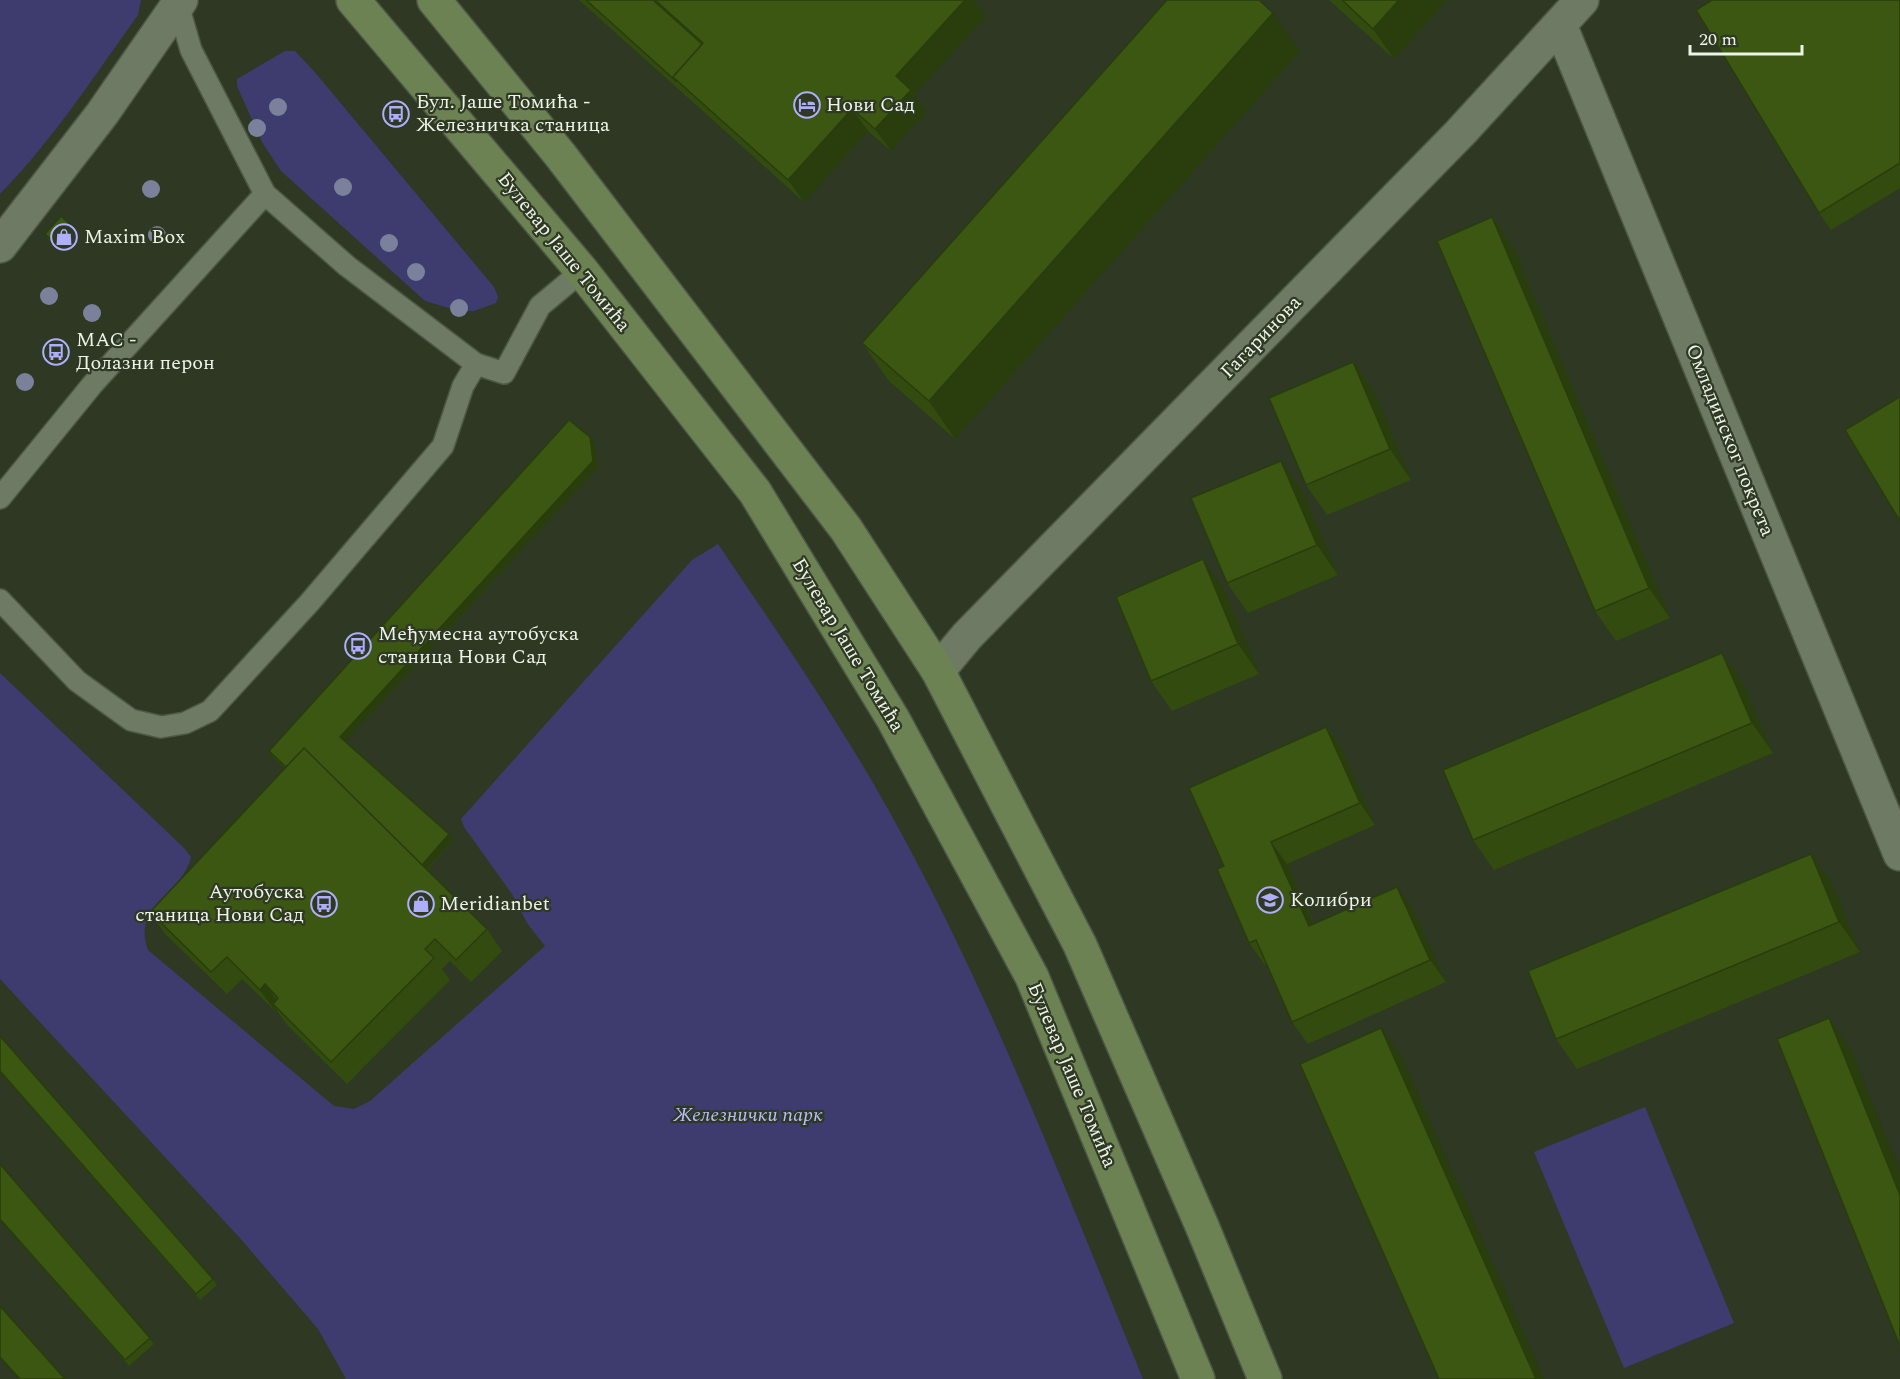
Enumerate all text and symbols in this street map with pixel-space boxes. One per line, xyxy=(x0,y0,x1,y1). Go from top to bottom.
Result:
scale bar xyxy=(1690,18,1802,56)
text: 20 m xyxy=(1699,26,1737,53)
place label: Бул. Јаше Томића - Железничка станица xyxy=(416,87,610,140)
hotel icon: Нови Сад xyxy=(792,90,822,120)
place label: Нови Сад xyxy=(826,90,915,120)
bus stop icon: Бул. Јаше Томића - Железничка станица xyxy=(381,99,411,129)
street label: Булевар Јаше Томића xyxy=(490,165,638,339)
shop icon: Maxim Box xyxy=(49,222,79,252)
place label: Maxim Box xyxy=(84,222,185,252)
street label: Гагаринова xyxy=(1213,288,1309,386)
place label: МАС - Долазни перон xyxy=(76,325,215,378)
bus stop icon: МАС - Долазни перон xyxy=(41,337,71,367)
street label: Омладинског покрета xyxy=(1678,339,1782,541)
street label: Булевар Јаше Томића xyxy=(784,552,912,738)
place label: Међумесна аутобуска станица Нови Сад xyxy=(378,619,579,672)
bus stop icon: Међумесна аутобуска станица Нови Сад xyxy=(343,631,373,661)
place label: Аутобуска станица Нови Сад xyxy=(135,877,304,930)
school or university icon: Колибри xyxy=(1255,885,1285,915)
place label: Колибри xyxy=(1290,885,1372,915)
bus stop icon: Аутобуска станица Нови Сад xyxy=(309,889,339,919)
shop icon: Meridianbet xyxy=(406,889,436,919)
place label: Meridianbet xyxy=(440,889,550,919)
street label: Булевар Јаше Томића xyxy=(1019,978,1125,1172)
park label: Железнички парк xyxy=(672,1100,823,1130)

